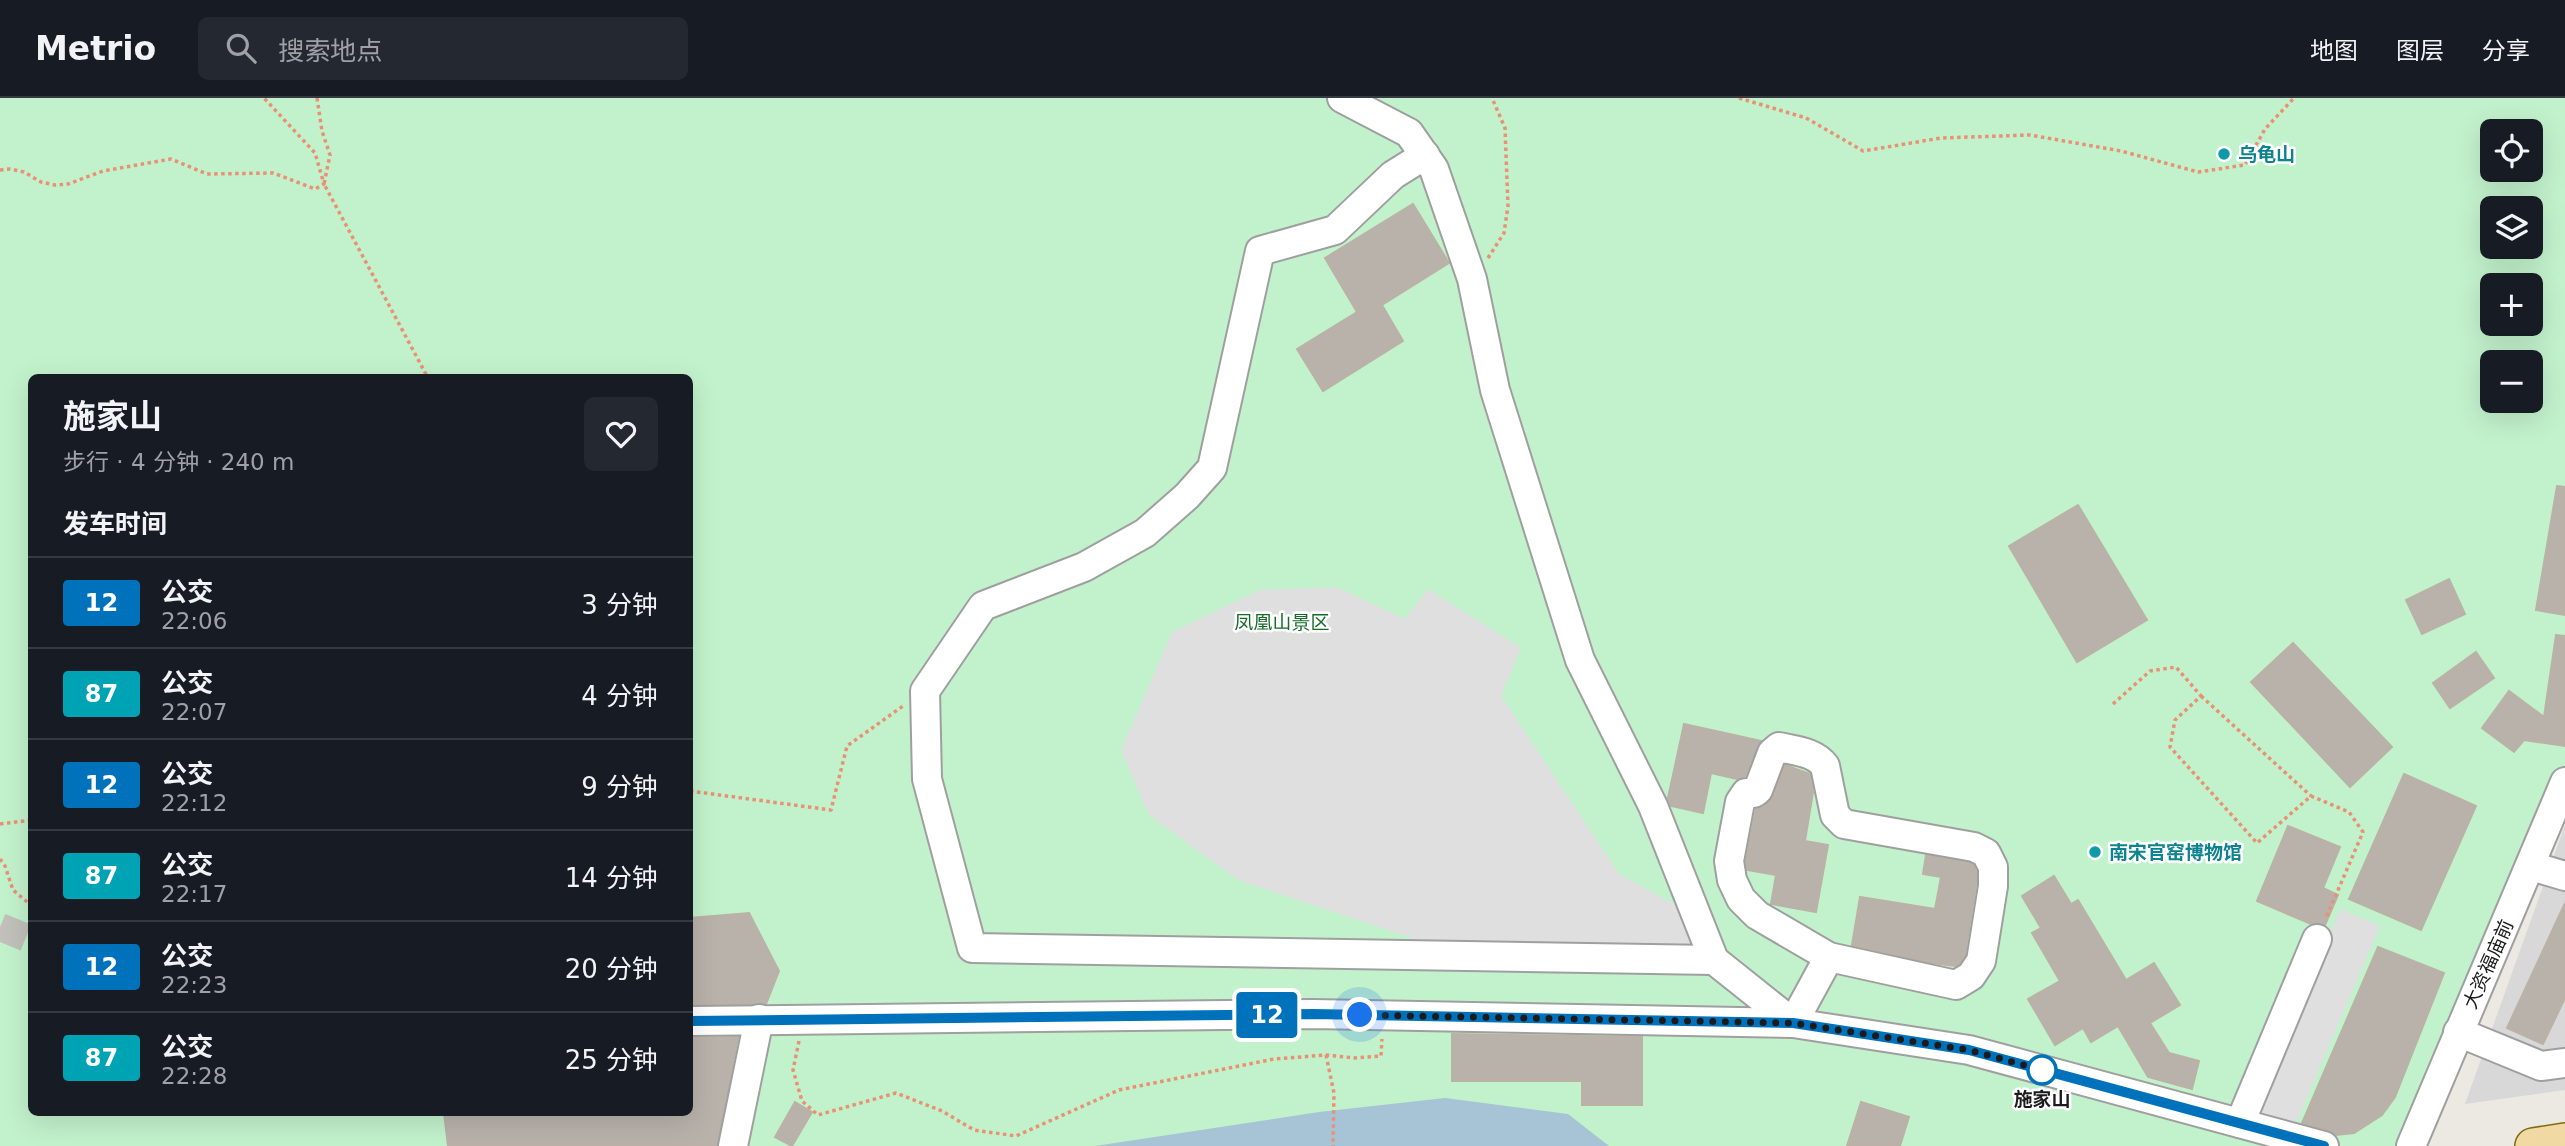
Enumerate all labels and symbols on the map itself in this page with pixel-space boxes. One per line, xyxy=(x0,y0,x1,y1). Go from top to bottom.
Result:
place label: 乌龟山 xyxy=(2238,143,2295,165)
marker: 乌龟山 xyxy=(2216,146,2232,162)
park label: 凤凰山景区 xyxy=(1234,611,1330,633)
place label: 南宋官窑博物馆 xyxy=(2109,841,2242,863)
marker: 南宋官窑博物馆 xyxy=(2087,844,2103,860)
street label: 大资福庙前 xyxy=(2459,916,2517,1012)
line badge: 12 xyxy=(1236,992,1298,1038)
your location xyxy=(1342,997,1377,1032)
marker: 施家山 xyxy=(2027,1055,2057,1085)
place label: 施家山 xyxy=(2013,1088,2071,1110)

